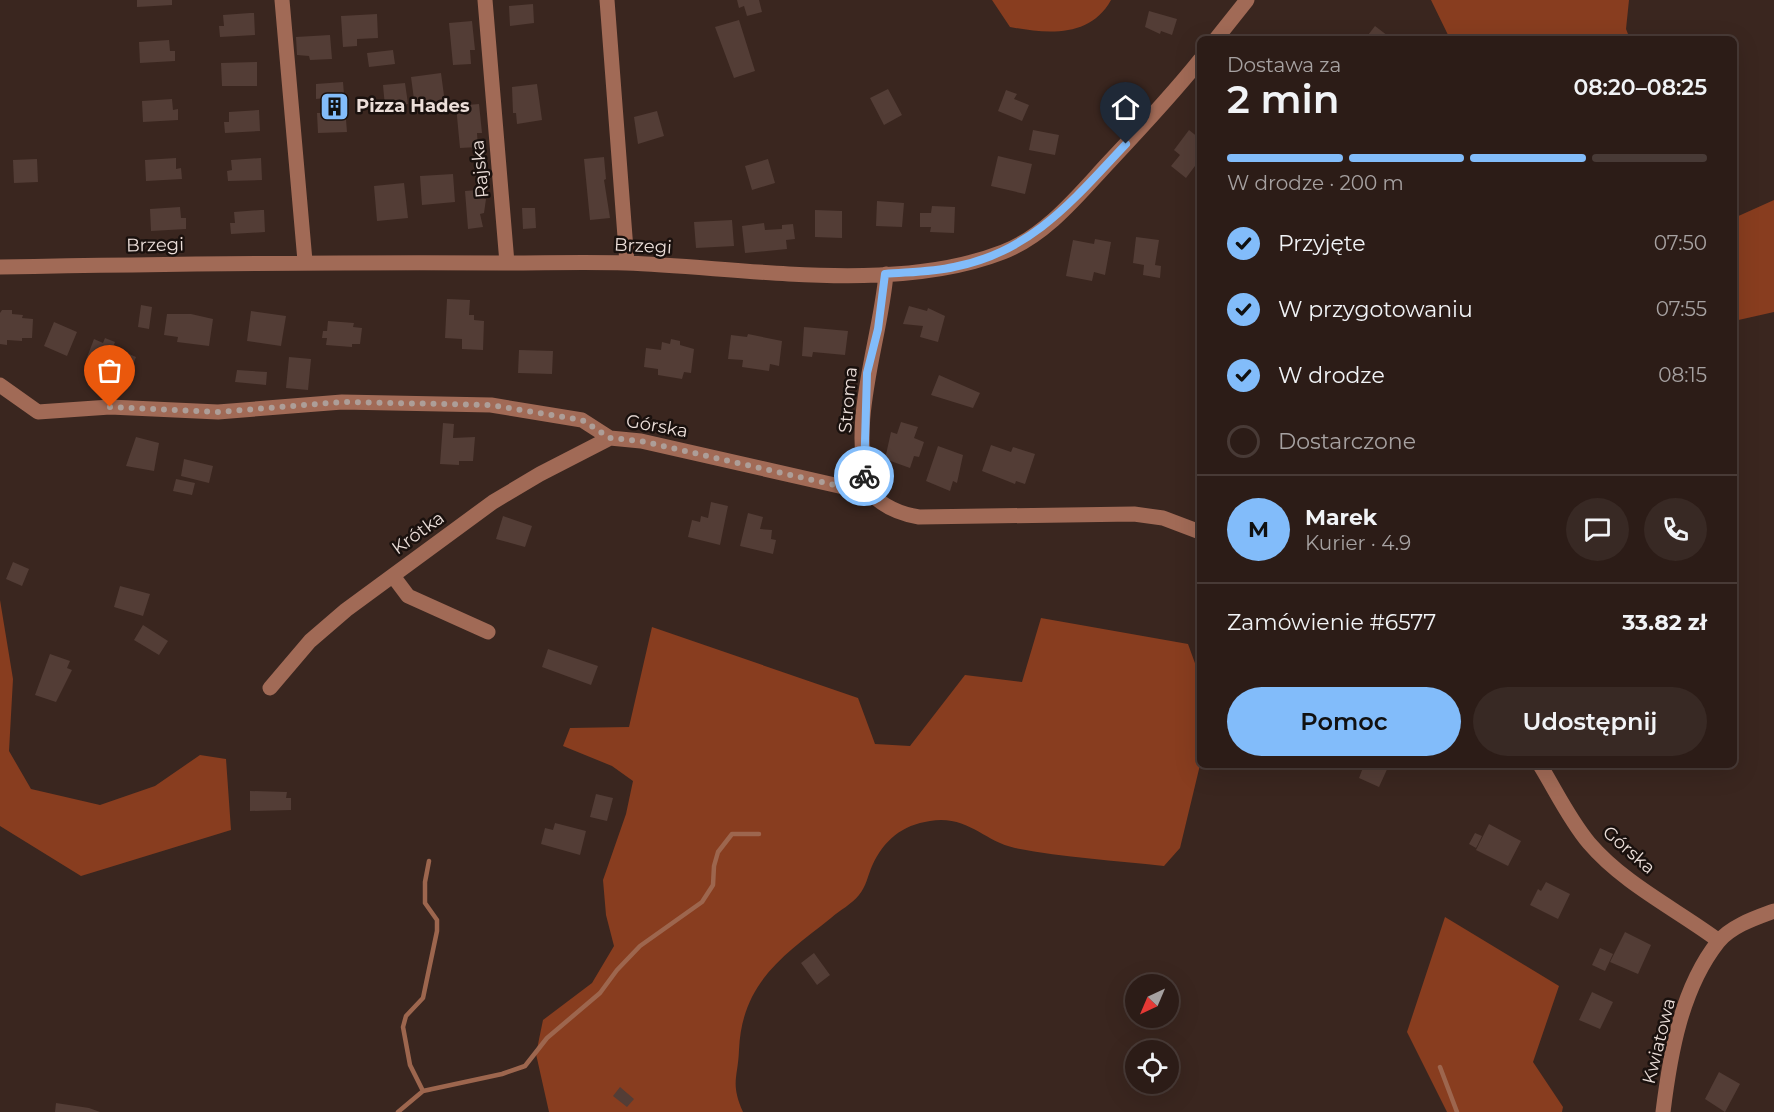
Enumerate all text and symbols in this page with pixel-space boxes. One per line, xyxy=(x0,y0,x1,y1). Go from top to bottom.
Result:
text: Dostawa za xyxy=(1227,53,1341,77)
text: 08:20–08:25 xyxy=(1573,74,1707,101)
text: 2 min xyxy=(1227,75,1340,123)
pin xyxy=(1100,82,1151,144)
building icon: Pizza Hades xyxy=(319,90,351,122)
icon: home xyxy=(1109,91,1142,124)
place label: Pizza Hades xyxy=(356,95,470,117)
street label: Rajska xyxy=(466,139,494,199)
text: W drodze · 200 m xyxy=(1227,171,1404,195)
icon: check xyxy=(1227,227,1260,260)
text: Przyjęte xyxy=(1278,230,1366,257)
text: 07:50 xyxy=(1654,231,1707,255)
street label: Brzegi xyxy=(126,233,184,257)
street label: Brzegi xyxy=(614,234,672,258)
icon: check xyxy=(1227,293,1260,326)
text: W przygotowaniu xyxy=(1278,296,1473,323)
text: 07:55 xyxy=(1656,297,1707,321)
pin xyxy=(84,345,135,407)
icon: bag xyxy=(93,354,126,387)
icon: check xyxy=(1227,359,1260,392)
text: W drodze xyxy=(1278,362,1385,389)
text: 08:15 xyxy=(1658,363,1707,387)
street label: Stroma xyxy=(834,366,862,434)
street label: Górska xyxy=(624,410,690,442)
text: Dostarczone xyxy=(1278,428,1416,455)
courier xyxy=(834,446,894,506)
icon: bike xyxy=(848,460,881,493)
button: chat xyxy=(1566,498,1629,561)
button: phone xyxy=(1644,498,1707,561)
text: Marek xyxy=(1305,504,1377,531)
street label: Krótka xyxy=(388,507,448,559)
text: M xyxy=(1248,516,1269,543)
text: Kurier · 4.9 xyxy=(1305,531,1411,555)
text: Zamówienie #6577 xyxy=(1227,609,1436,636)
text: 33.82 zł xyxy=(1622,609,1707,636)
button: Pomoc xyxy=(1227,687,1461,756)
button: Udostępnij xyxy=(1473,687,1707,756)
street label: Górska xyxy=(1598,821,1660,879)
north arrow xyxy=(1125,974,1179,1028)
map controls xyxy=(1125,974,1179,1094)
street label: Kwiatowa xyxy=(1638,996,1680,1086)
button: locate xyxy=(1125,1040,1179,1094)

